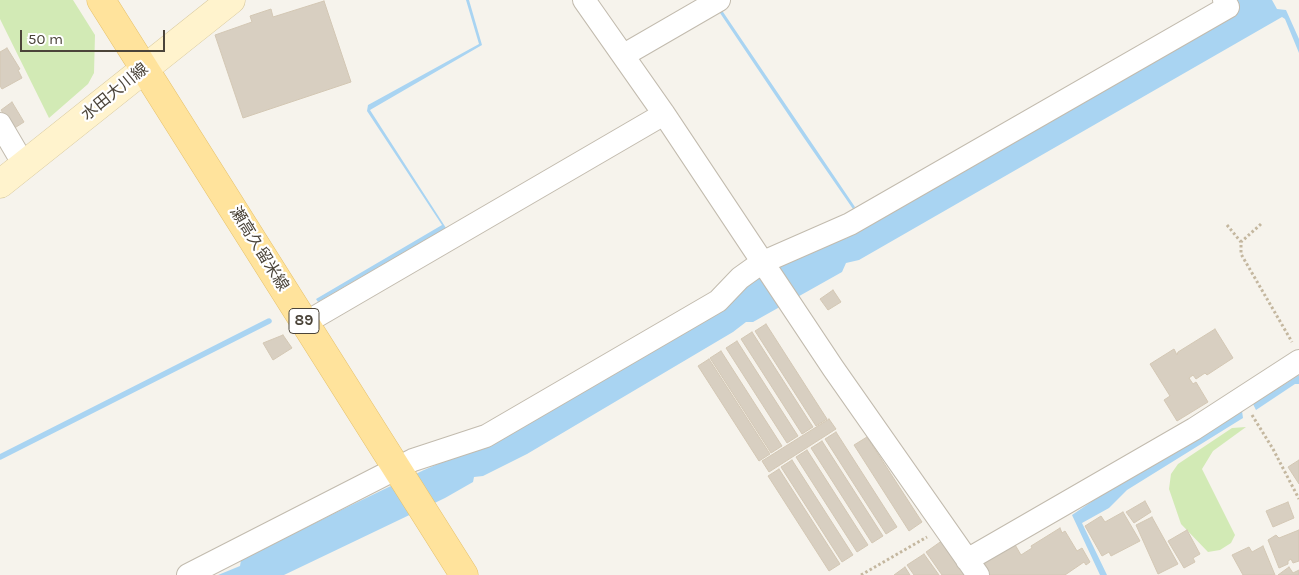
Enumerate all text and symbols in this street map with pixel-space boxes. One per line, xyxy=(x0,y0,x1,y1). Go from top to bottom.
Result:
scale bar xyxy=(22,20,168,52)
text: 50 m xyxy=(28,30,63,48)
street label: 水田大川線 xyxy=(78,59,152,125)
street label: 瀬高久留米線 xyxy=(225,203,293,295)
road number: 89 xyxy=(289,308,319,334)

